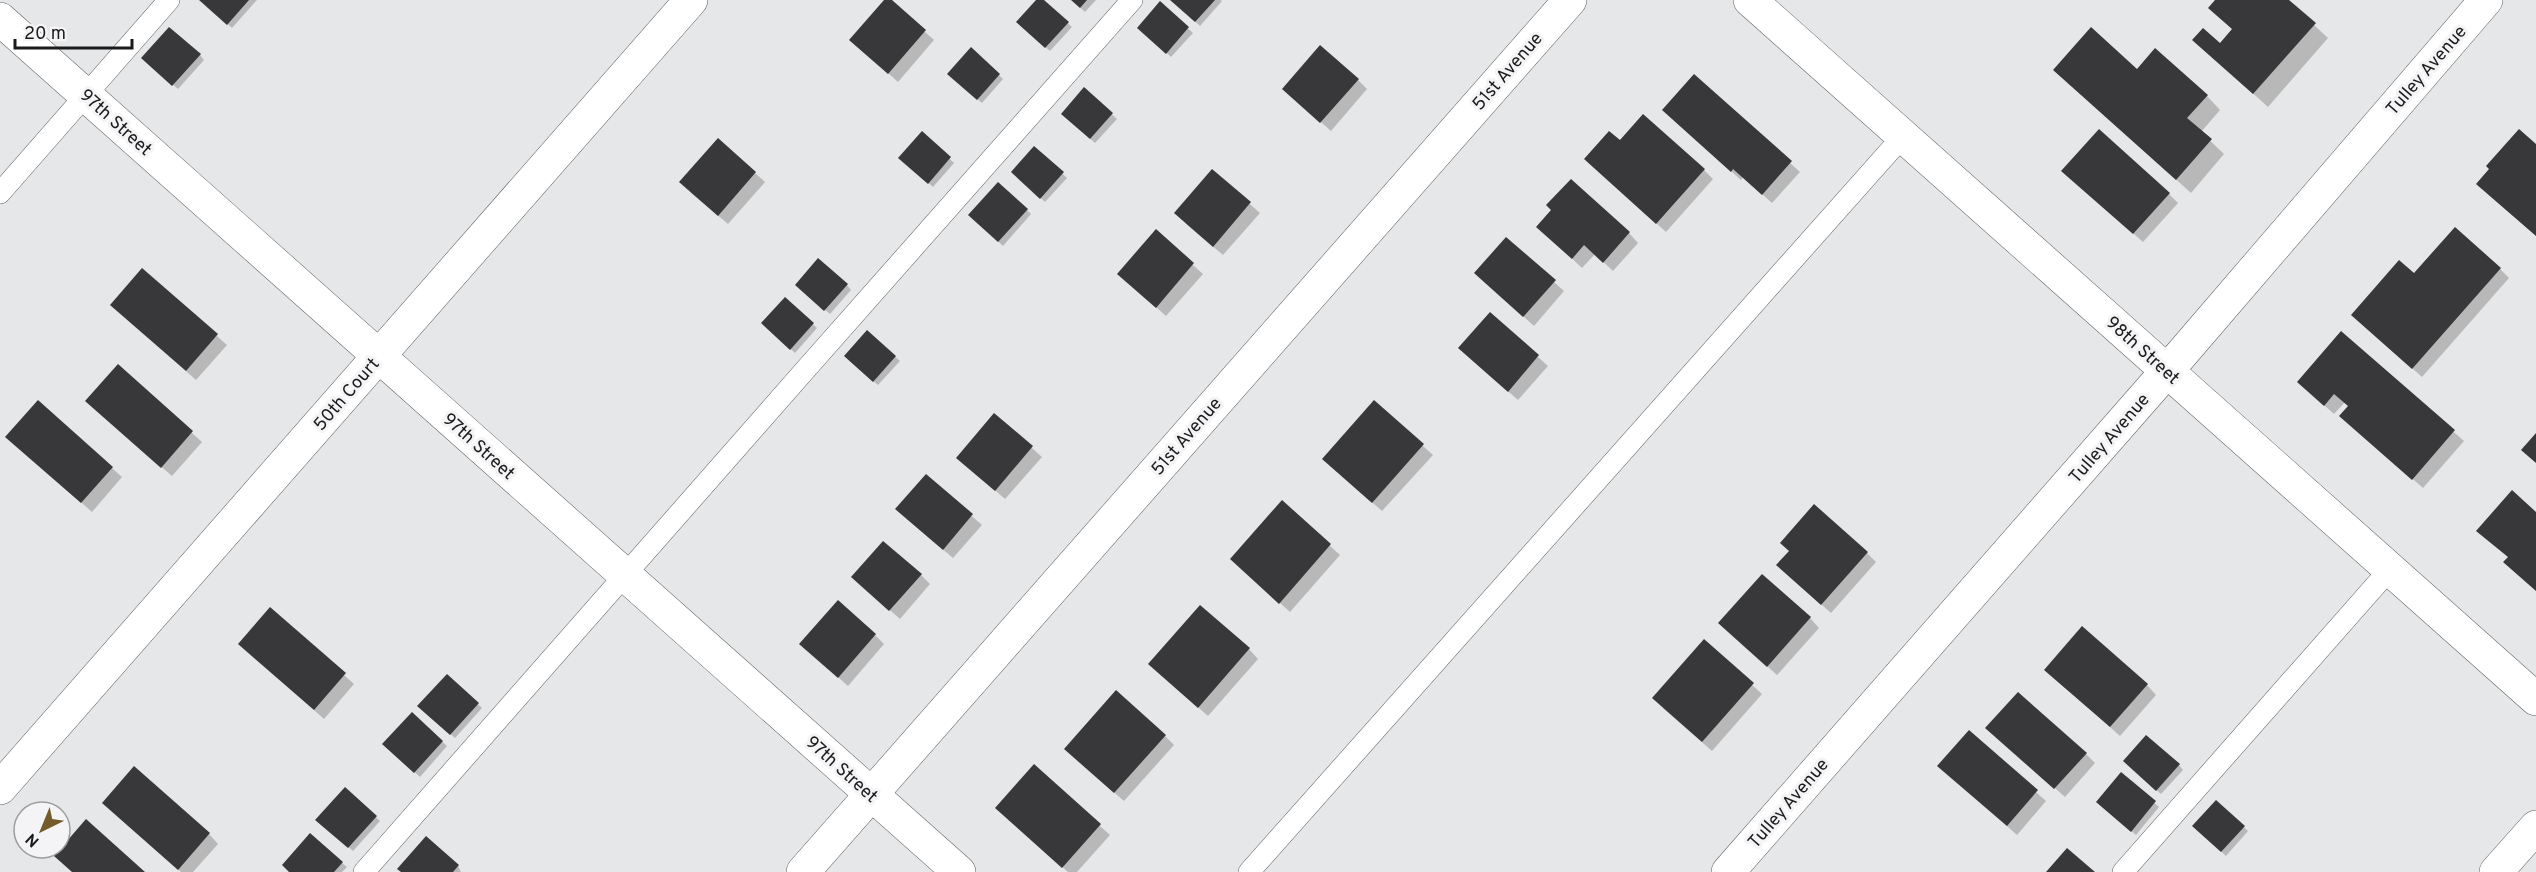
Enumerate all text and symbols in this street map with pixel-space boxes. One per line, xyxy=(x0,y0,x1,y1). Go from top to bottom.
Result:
scale bar xyxy=(15,12,132,50)
street label: Tulley Avenue xyxy=(2382,21,2473,121)
text: 20 m xyxy=(24,23,66,46)
street label: 51st Avenue xyxy=(1468,28,1548,116)
street label: 97th Street xyxy=(74,85,156,162)
street label: 98th Street xyxy=(2100,312,2184,390)
street label: 50th Court xyxy=(309,354,385,436)
street label: Tulley Avenue xyxy=(2065,389,2156,489)
street label: 51st Avenue xyxy=(1147,393,1227,481)
street label: 97th Street xyxy=(437,409,519,486)
street label: 97th Street xyxy=(800,732,882,809)
street label: Tulley Avenue xyxy=(1744,754,1835,854)
north arrow xyxy=(12,800,72,860)
text: N xyxy=(22,828,44,851)

